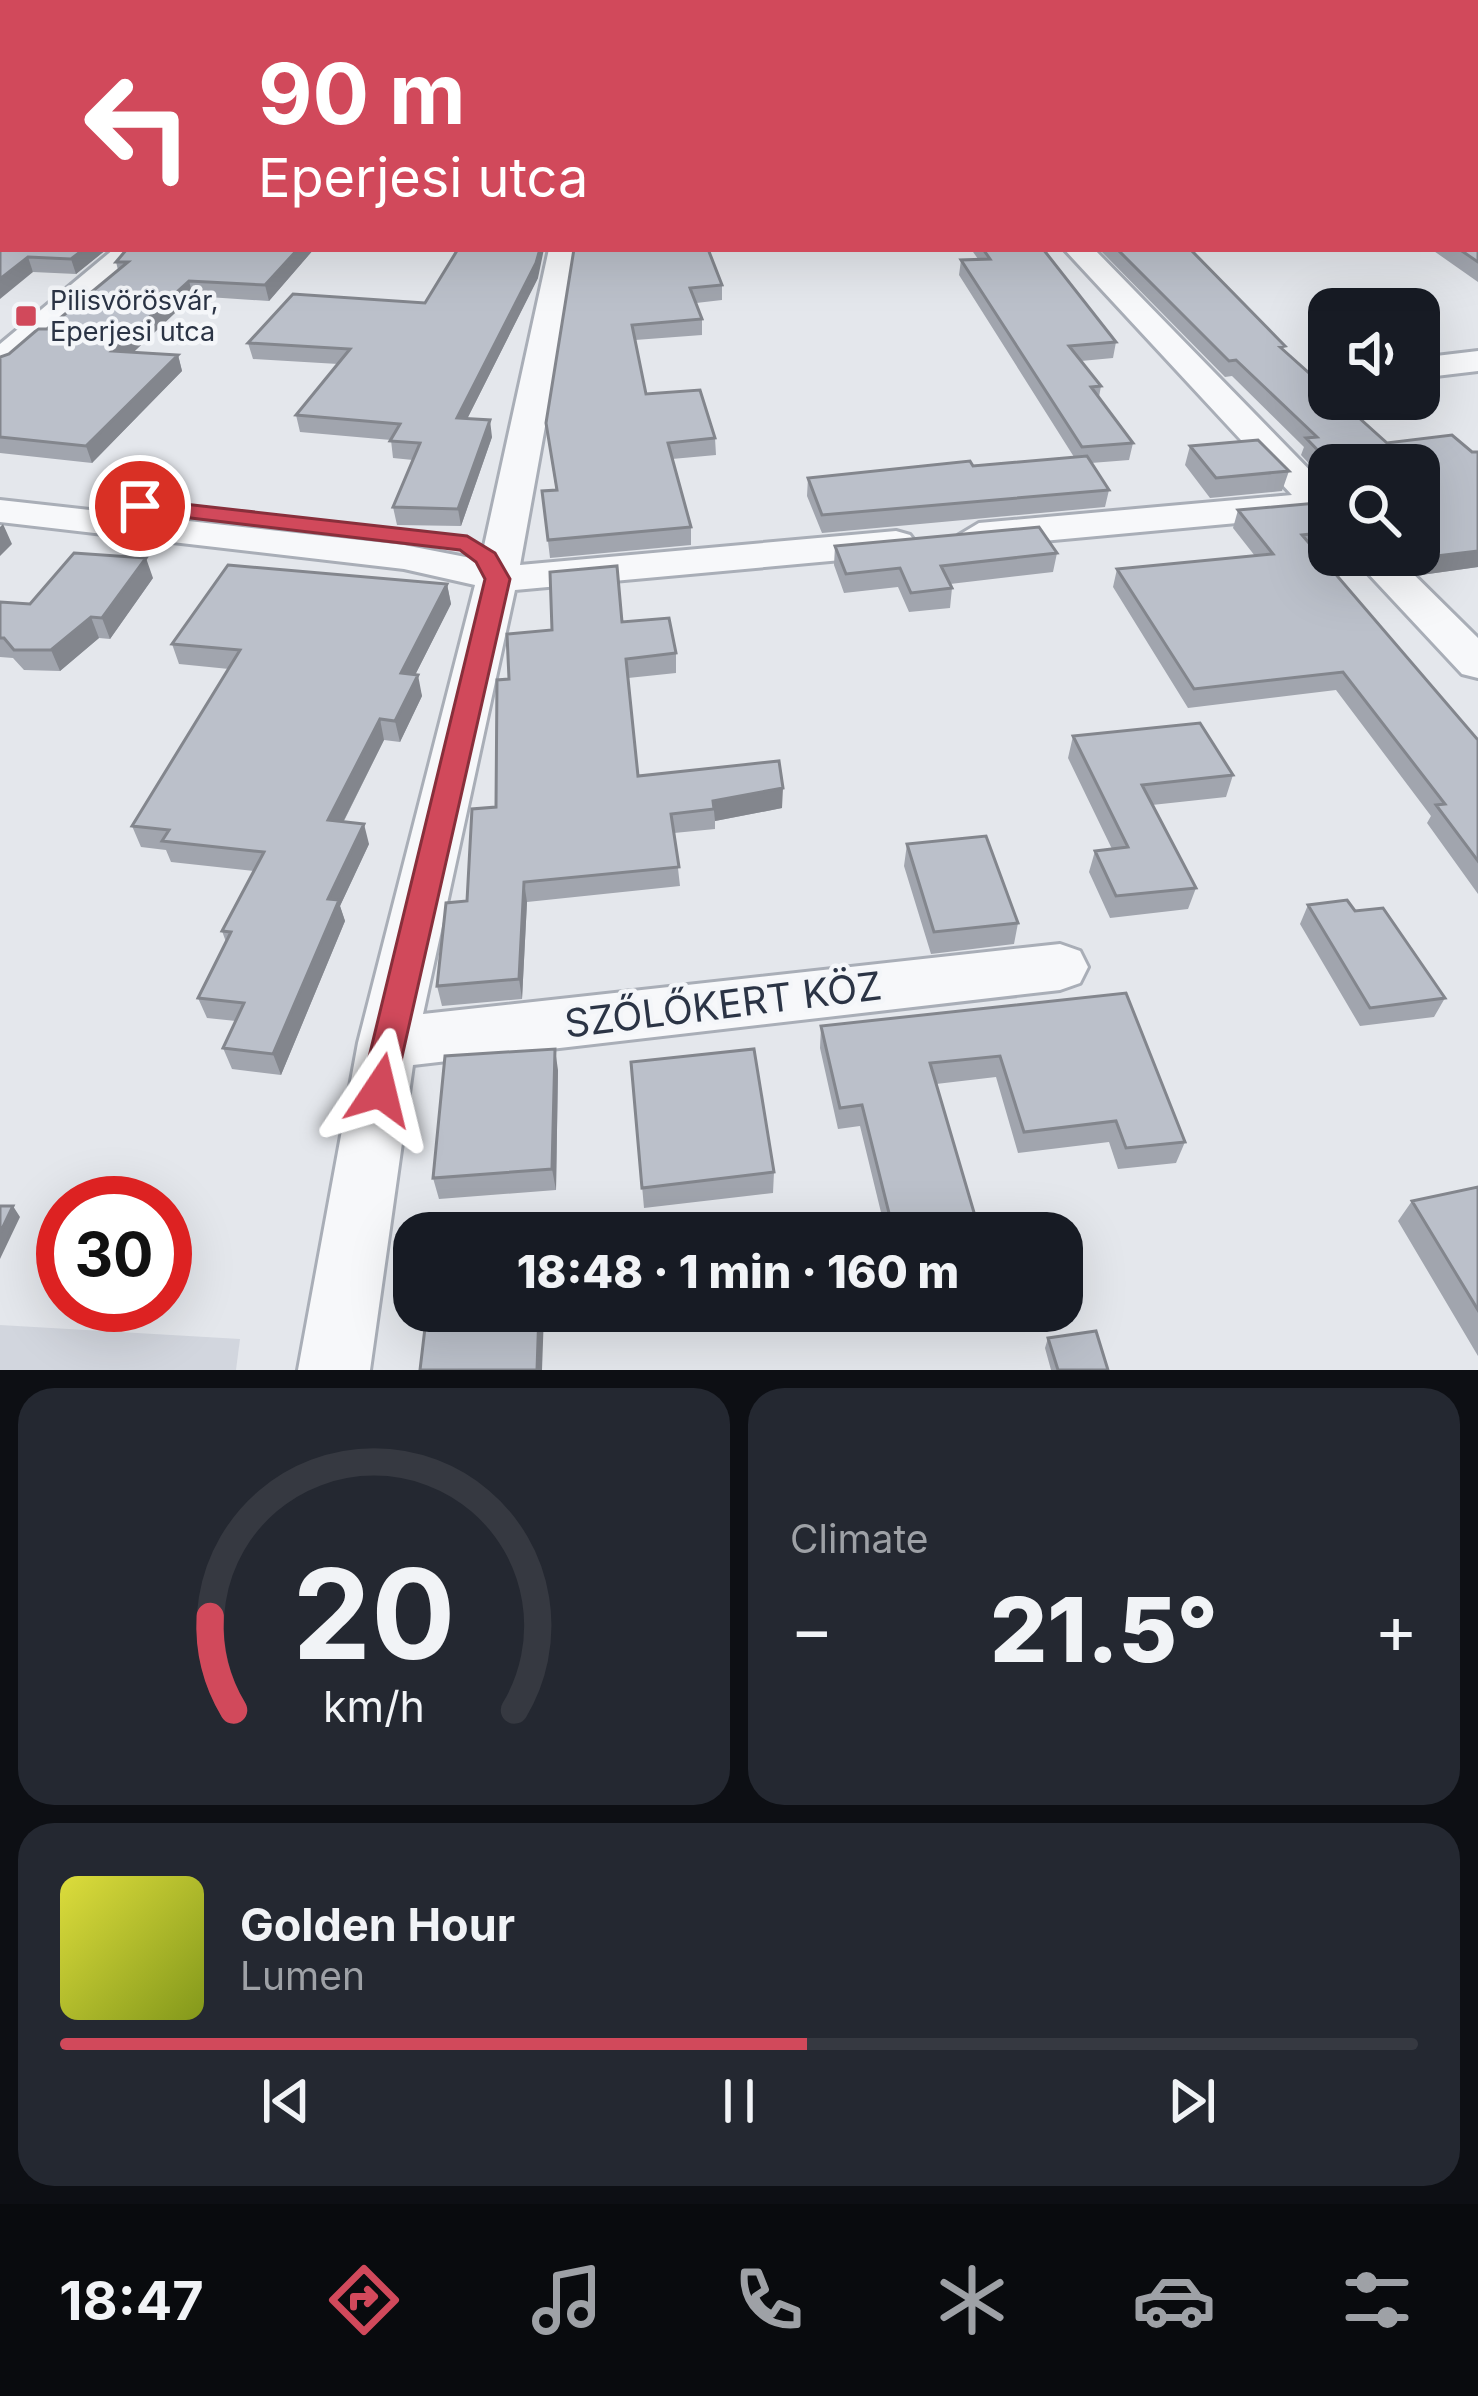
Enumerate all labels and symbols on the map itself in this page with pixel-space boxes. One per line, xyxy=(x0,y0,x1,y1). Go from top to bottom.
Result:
place label: Pilisvörösvár, Eperjesi utca xyxy=(50,284,219,348)
marker: Pilisvörösvár, Eperjesi utca xyxy=(13,303,39,329)
pin xyxy=(89,455,191,557)
street label: SZŐLŐKERT KÖZ xyxy=(562,961,884,1047)
position arrow xyxy=(317,1027,443,1153)
speed limit sign: 30 xyxy=(36,1176,192,1332)

